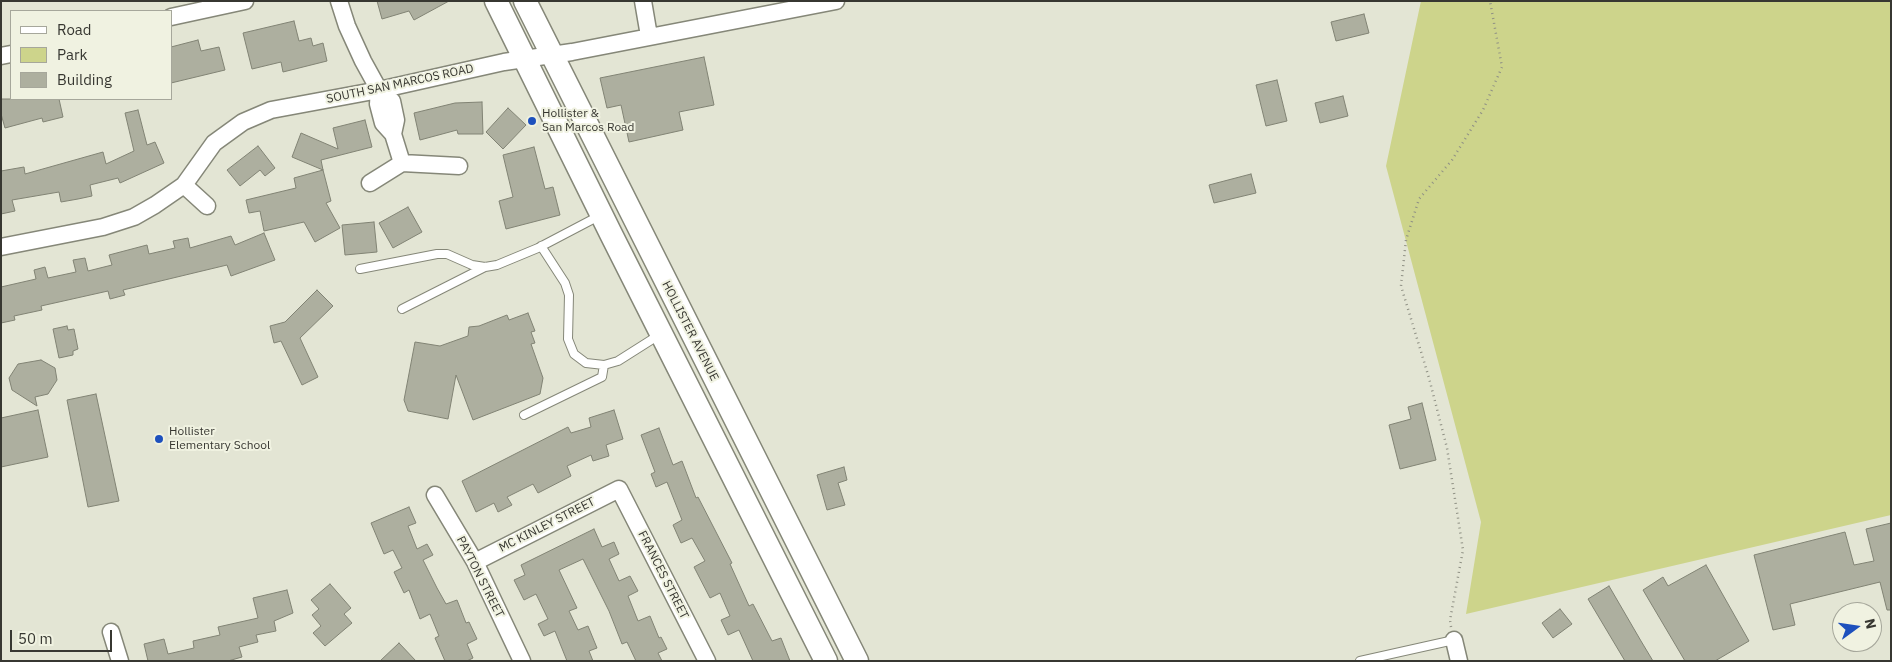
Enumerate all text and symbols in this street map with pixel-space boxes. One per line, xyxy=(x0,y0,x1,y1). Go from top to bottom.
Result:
legend xyxy=(10,10,172,100)
text: Road xyxy=(57,20,92,39)
text: Park xyxy=(57,45,87,64)
street label: SOUTH SAN MARCOS ROAD xyxy=(325,61,475,107)
text: Building xyxy=(57,70,112,89)
place label: Hollister & San Marcos Road xyxy=(542,107,634,135)
marker: Hollister & San Marcos Road xyxy=(526,115,538,127)
street label: HOLLISTER AVENUE xyxy=(659,279,721,383)
place label: Hollister Elementary School xyxy=(169,425,270,453)
marker: Hollister Elementary School xyxy=(153,433,165,445)
street label: MC KINLEY STREET xyxy=(497,495,597,555)
street label: FRANCES STREET xyxy=(635,529,691,621)
street label: PAYTON STREET xyxy=(453,534,507,620)
north arrow xyxy=(1832,602,1882,652)
text: N xyxy=(1861,617,1881,631)
scale bar xyxy=(12,620,115,652)
text: 50 m xyxy=(18,629,53,648)

